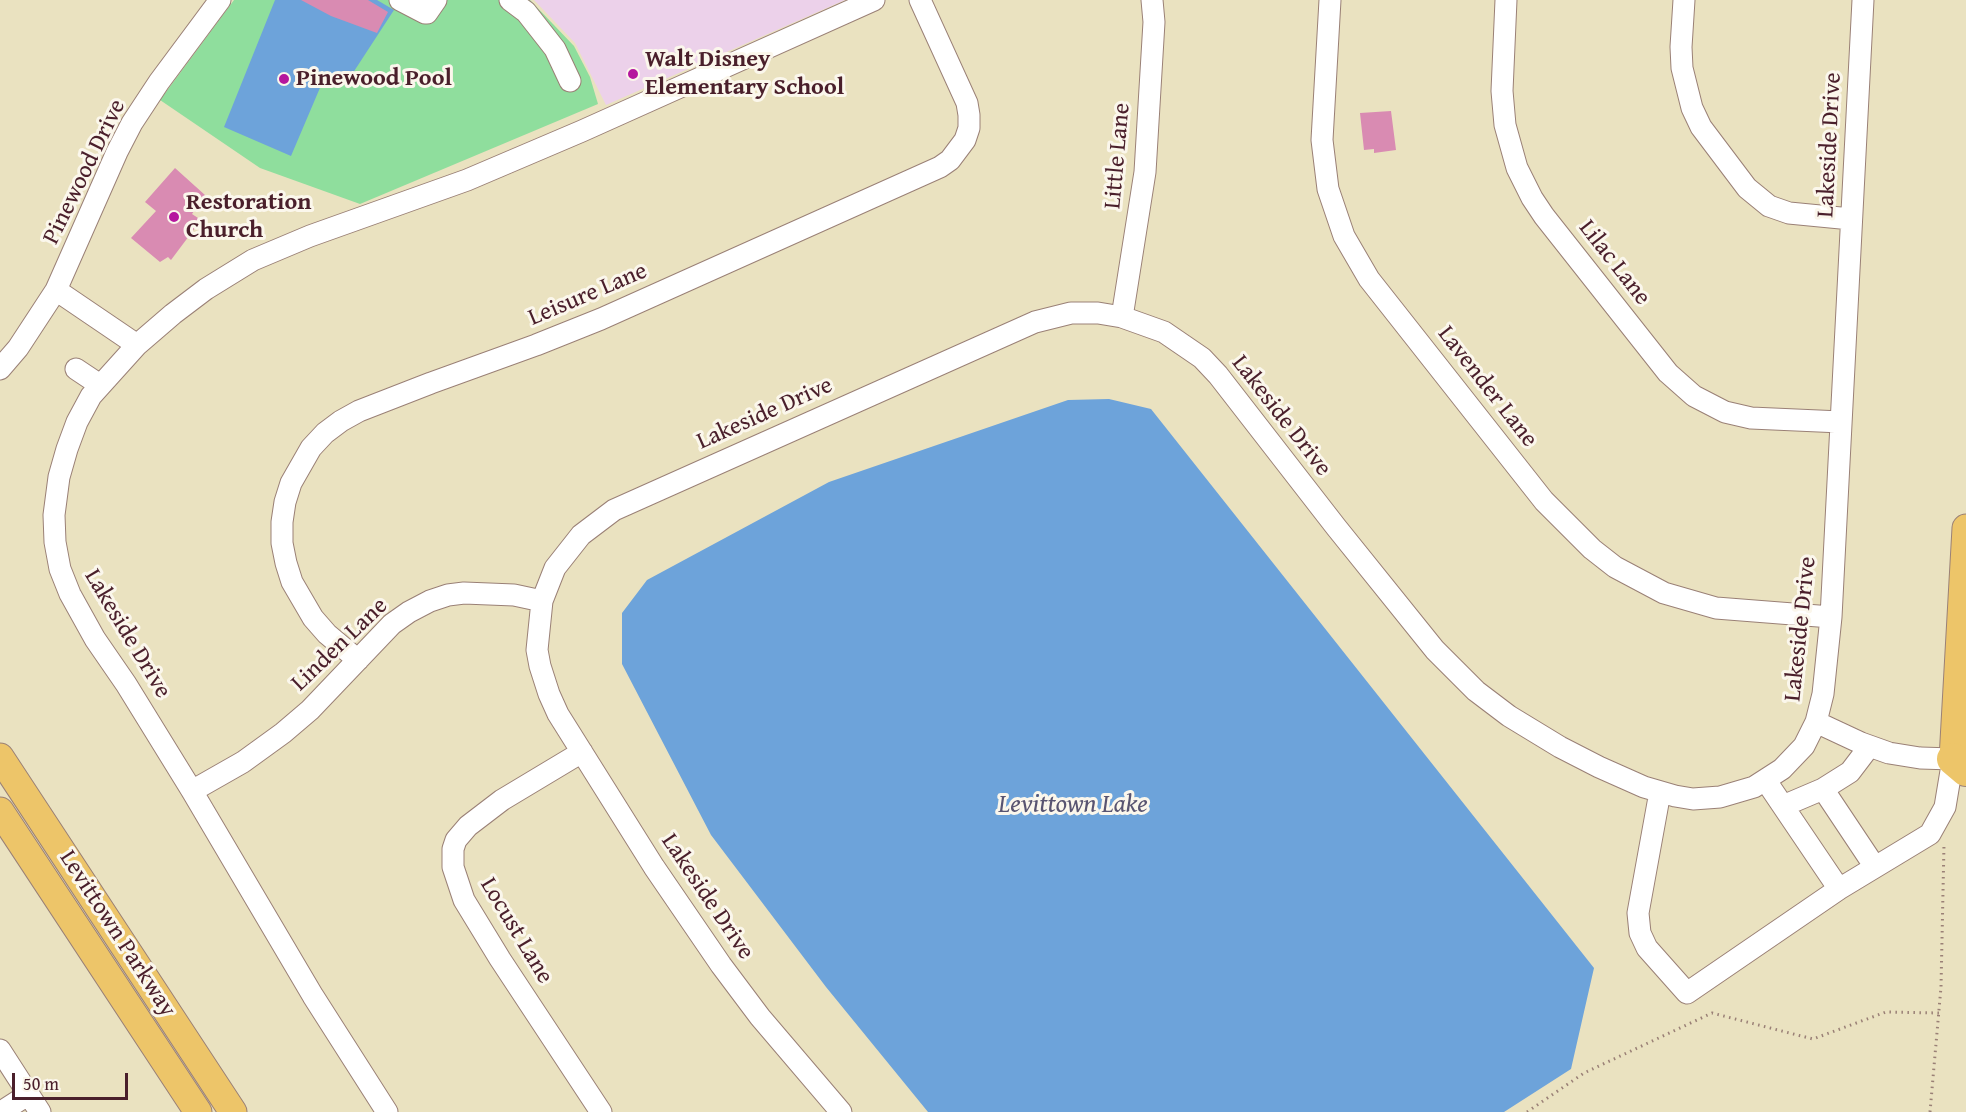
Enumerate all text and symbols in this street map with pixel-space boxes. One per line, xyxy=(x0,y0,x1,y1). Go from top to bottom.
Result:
place label: Walt Disney Elementary School xyxy=(645,46,844,102)
place label: Pinewood Pool xyxy=(296,65,452,93)
marker: Walt Disney Elementary School xyxy=(626,67,640,81)
marker: Pinewood Pool xyxy=(277,72,291,86)
street label: Lakeside Drive xyxy=(1812,72,1848,218)
street label: Pinewood Drive xyxy=(38,95,132,249)
street label: Little Lane xyxy=(1099,102,1137,210)
place label: Restoration Church xyxy=(186,189,311,245)
marker: Restoration Church xyxy=(167,210,181,224)
street label: Lilac Lane xyxy=(1572,215,1656,311)
street label: Leisure Lane xyxy=(524,257,652,333)
street label: Lavender Lane xyxy=(1431,321,1543,453)
street label: Lakeside Drive xyxy=(1225,350,1337,482)
street label: Lakeside Drive xyxy=(693,371,837,457)
street label: Lakeside Drive xyxy=(1779,555,1823,703)
street label: Lakeside Drive xyxy=(77,564,177,704)
street label: Linden Lane xyxy=(286,592,394,698)
water label: Levittown Lake xyxy=(998,789,1148,821)
street label: Lakeside Drive xyxy=(654,829,760,965)
street label: Levittown Parkway xyxy=(52,845,182,1023)
street label: Locust Lane xyxy=(473,873,559,989)
scale bar xyxy=(15,1061,130,1099)
text: 50 m xyxy=(23,1070,59,1097)

